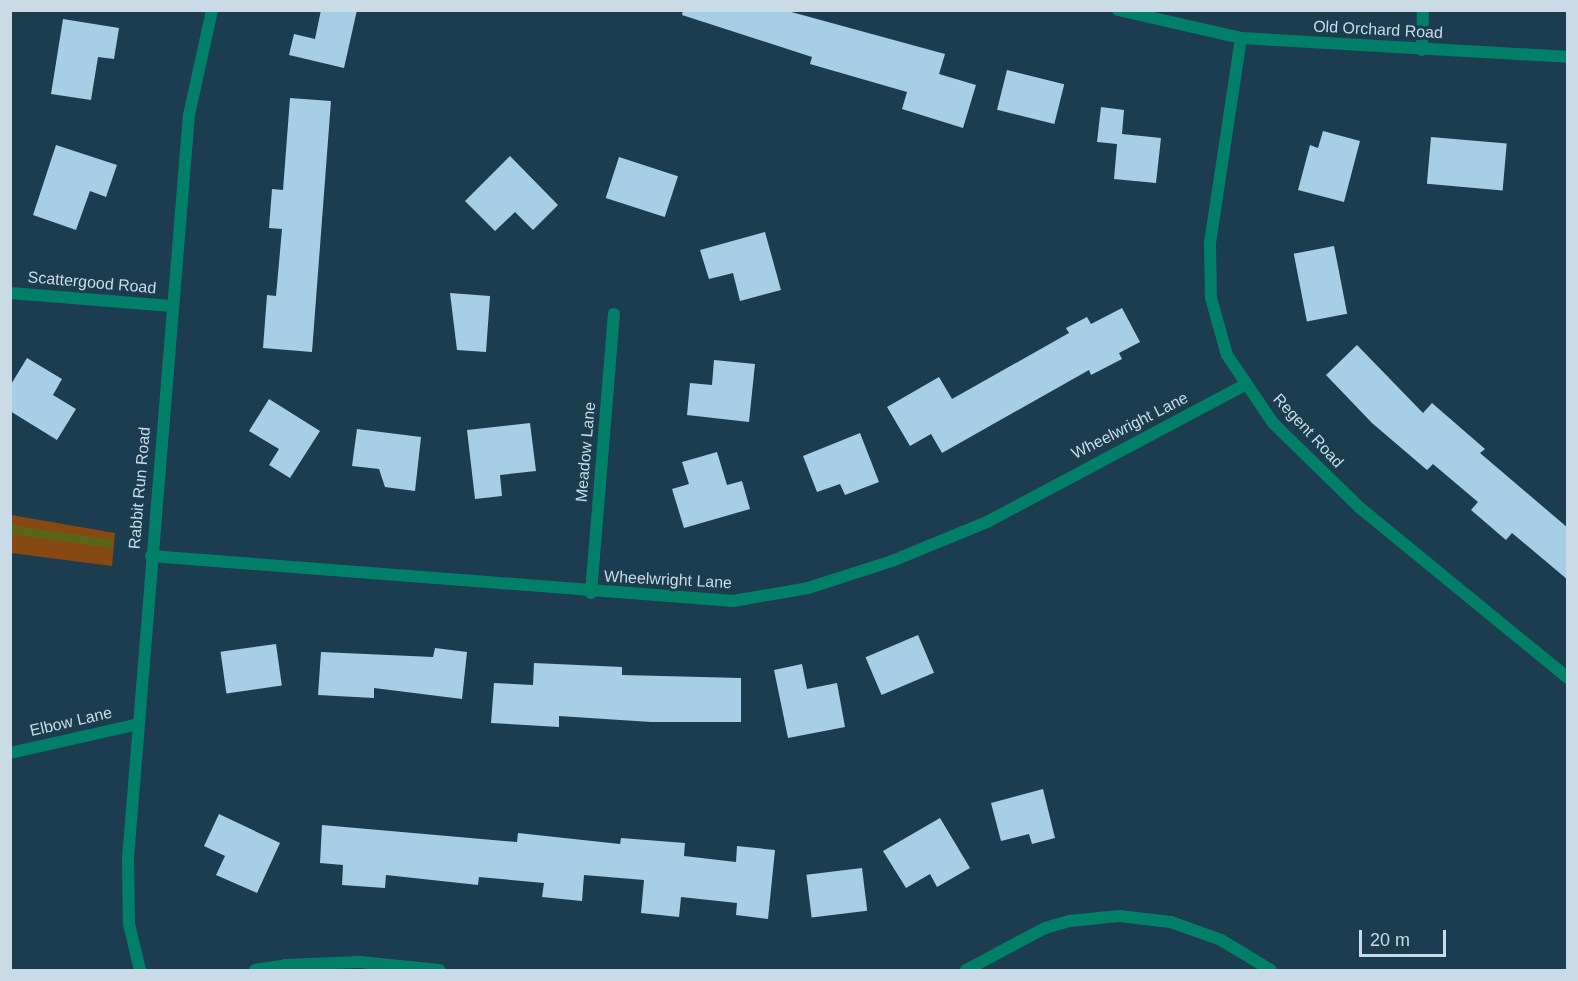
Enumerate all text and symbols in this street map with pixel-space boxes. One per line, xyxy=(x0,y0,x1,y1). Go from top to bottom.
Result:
street label: Old Orchard Road xyxy=(1313,17,1443,43)
street label: Scattergood Road xyxy=(27,268,157,298)
street label: Wheelwright Lane xyxy=(1069,388,1191,464)
street label: Regent Road xyxy=(1269,390,1347,472)
street label: Meadow Lane xyxy=(572,401,600,503)
street label: Rabbit Run Road xyxy=(125,426,155,550)
street label: Wheelwright Lane xyxy=(604,567,732,593)
street label: Elbow Lane xyxy=(28,703,114,741)
scale bar xyxy=(1362,918,1449,956)
text: 20 m xyxy=(1370,930,1410,950)

